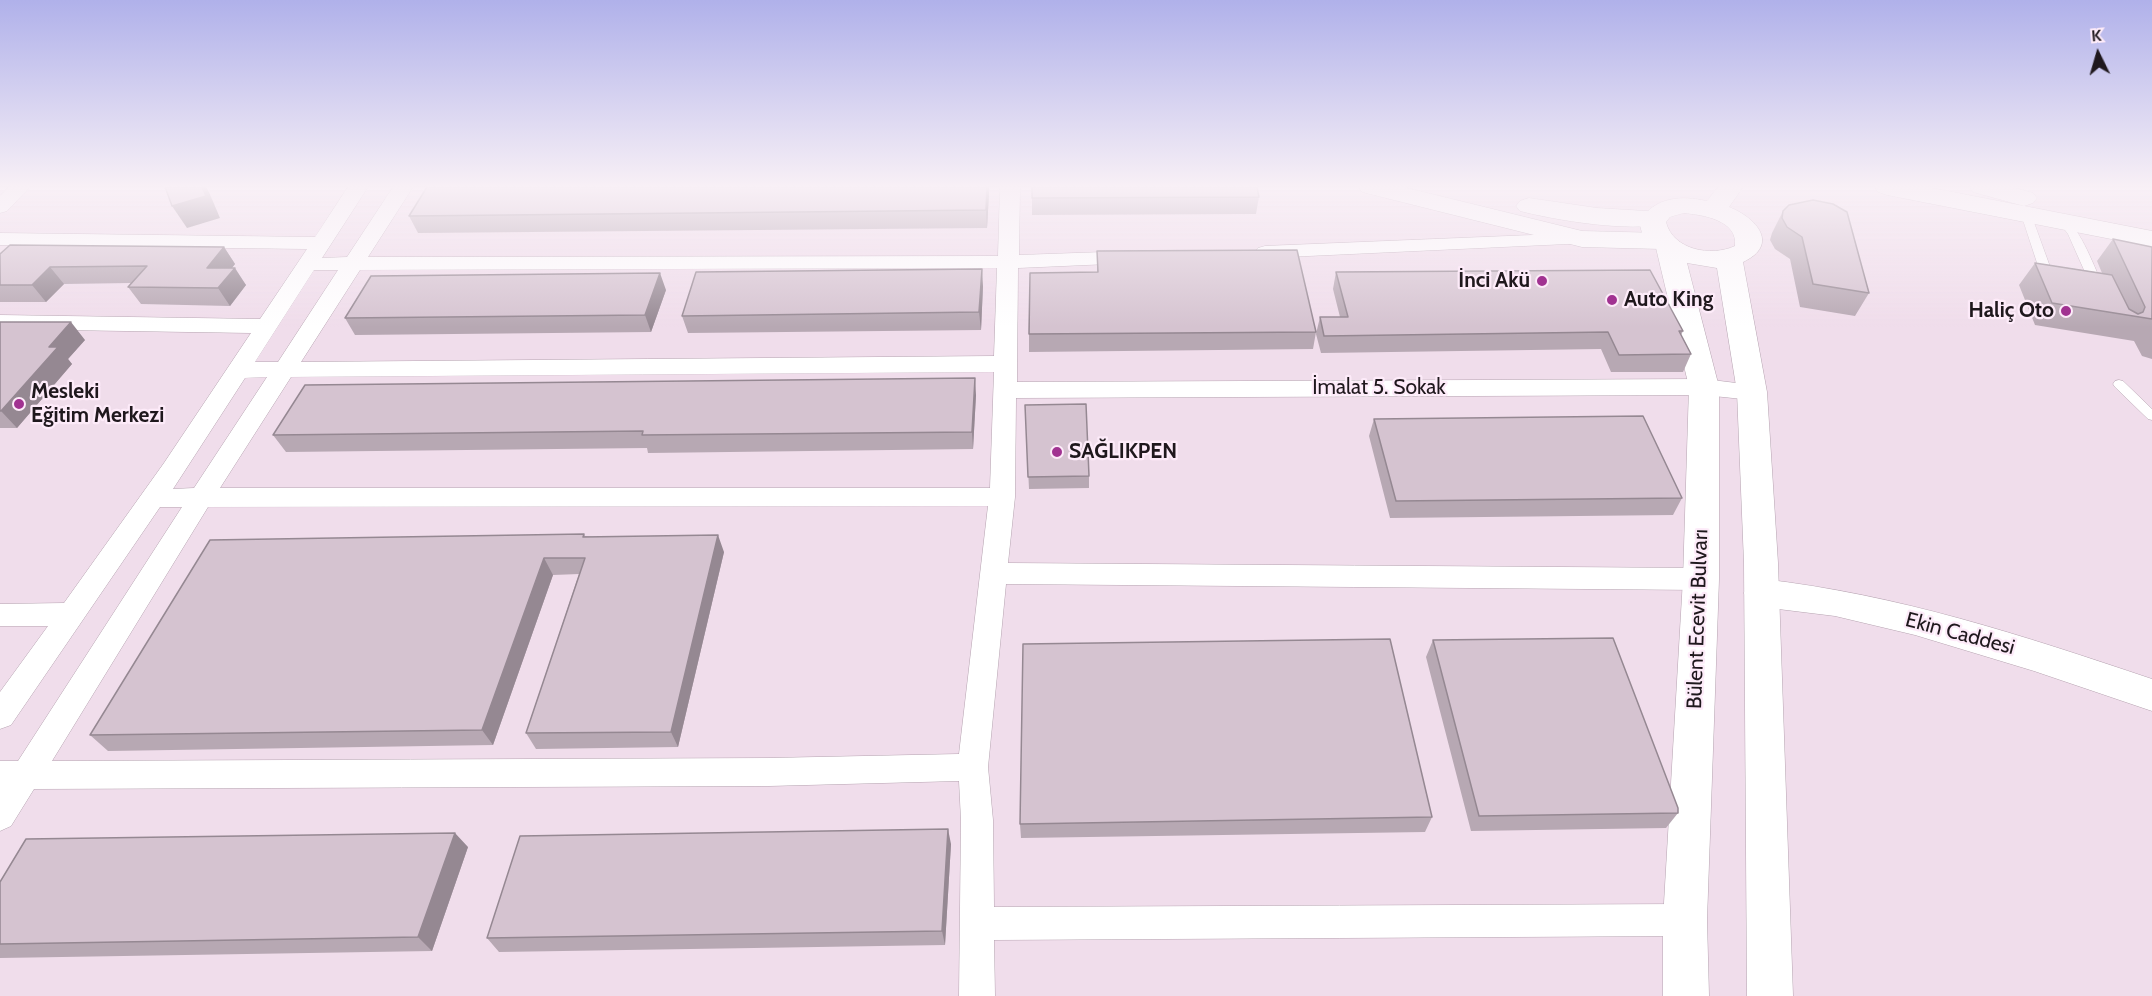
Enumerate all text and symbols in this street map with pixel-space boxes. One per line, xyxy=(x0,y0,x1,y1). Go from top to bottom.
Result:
north arrow xyxy=(2068,24,2128,84)
text: K xyxy=(2091,26,2102,45)
place label: İnci Akü xyxy=(1458,268,1530,294)
marker: İnci Akü xyxy=(1535,274,1549,288)
place label: Auto King xyxy=(1624,287,1713,313)
marker: Auto King xyxy=(1605,293,1619,307)
place label: Haliç Oto xyxy=(1969,298,2054,324)
marker: Haliç Oto xyxy=(2059,304,2073,318)
street label: İmalat 5. Sokak xyxy=(1312,375,1446,401)
place label: Mesleki Eğitim Merkezi xyxy=(31,379,164,429)
marker: Mesleki Eğitim Merkezi xyxy=(12,397,26,411)
place label: SAĞLIKPEN xyxy=(1069,439,1177,465)
marker: SAĞLIKPEN xyxy=(1050,445,1064,459)
street label: Bülent Ecevit Bulvarı xyxy=(1682,529,1714,709)
street label: Ekin Caddesi xyxy=(1903,607,2017,661)

